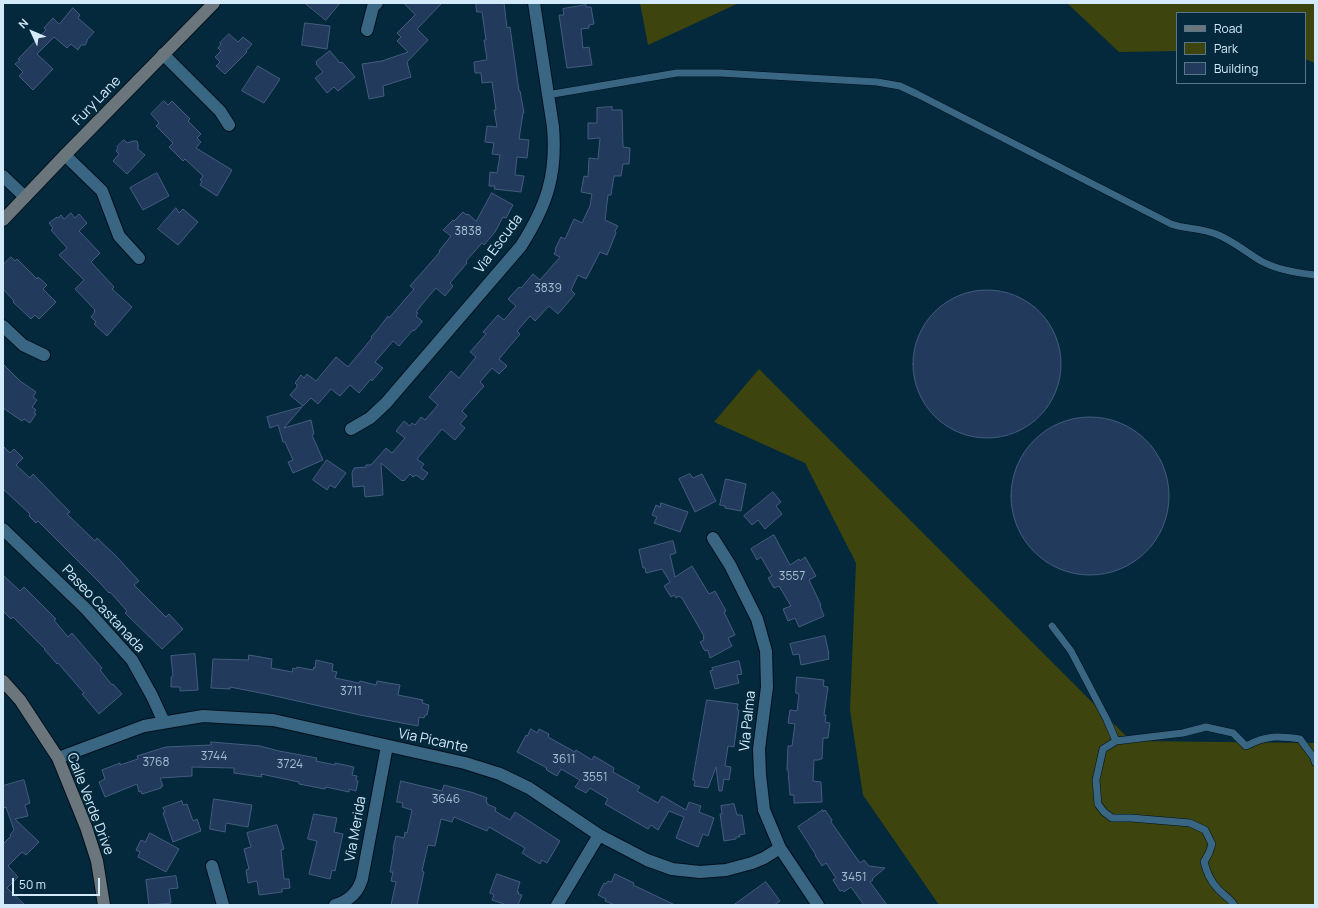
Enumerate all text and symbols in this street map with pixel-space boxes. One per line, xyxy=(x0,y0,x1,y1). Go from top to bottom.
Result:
north arrow xyxy=(12,12,52,52)
legend xyxy=(1176,12,1306,84)
text: N xyxy=(15,15,31,31)
text: Road xyxy=(1214,20,1242,37)
text: Park xyxy=(1214,40,1238,57)
text: Building xyxy=(1214,60,1258,77)
street label: Fury Lane xyxy=(69,73,125,129)
street label: Via Escuda xyxy=(471,211,527,277)
house number: 3838 xyxy=(454,225,482,239)
house number: 3839 xyxy=(534,282,562,296)
street label: Paseo Castanada xyxy=(58,562,148,656)
house number: 3557 xyxy=(779,570,805,584)
house number: 3711 xyxy=(340,685,362,699)
street label: Via Palma xyxy=(736,690,760,752)
street label: Via Picante xyxy=(397,725,469,757)
house number: 3744 xyxy=(201,750,227,764)
street label: Calle Verde Drive xyxy=(63,751,117,857)
house number: 3611 xyxy=(552,753,576,767)
house number: 3768 xyxy=(142,756,170,770)
house number: 3724 xyxy=(277,758,303,772)
house number: 3551 xyxy=(582,771,608,785)
house number: 3646 xyxy=(432,793,460,807)
street label: Via Merida xyxy=(342,795,370,863)
scale bar xyxy=(14,870,102,896)
house number: 3451 xyxy=(841,871,867,885)
text: 50 m xyxy=(19,876,46,893)

